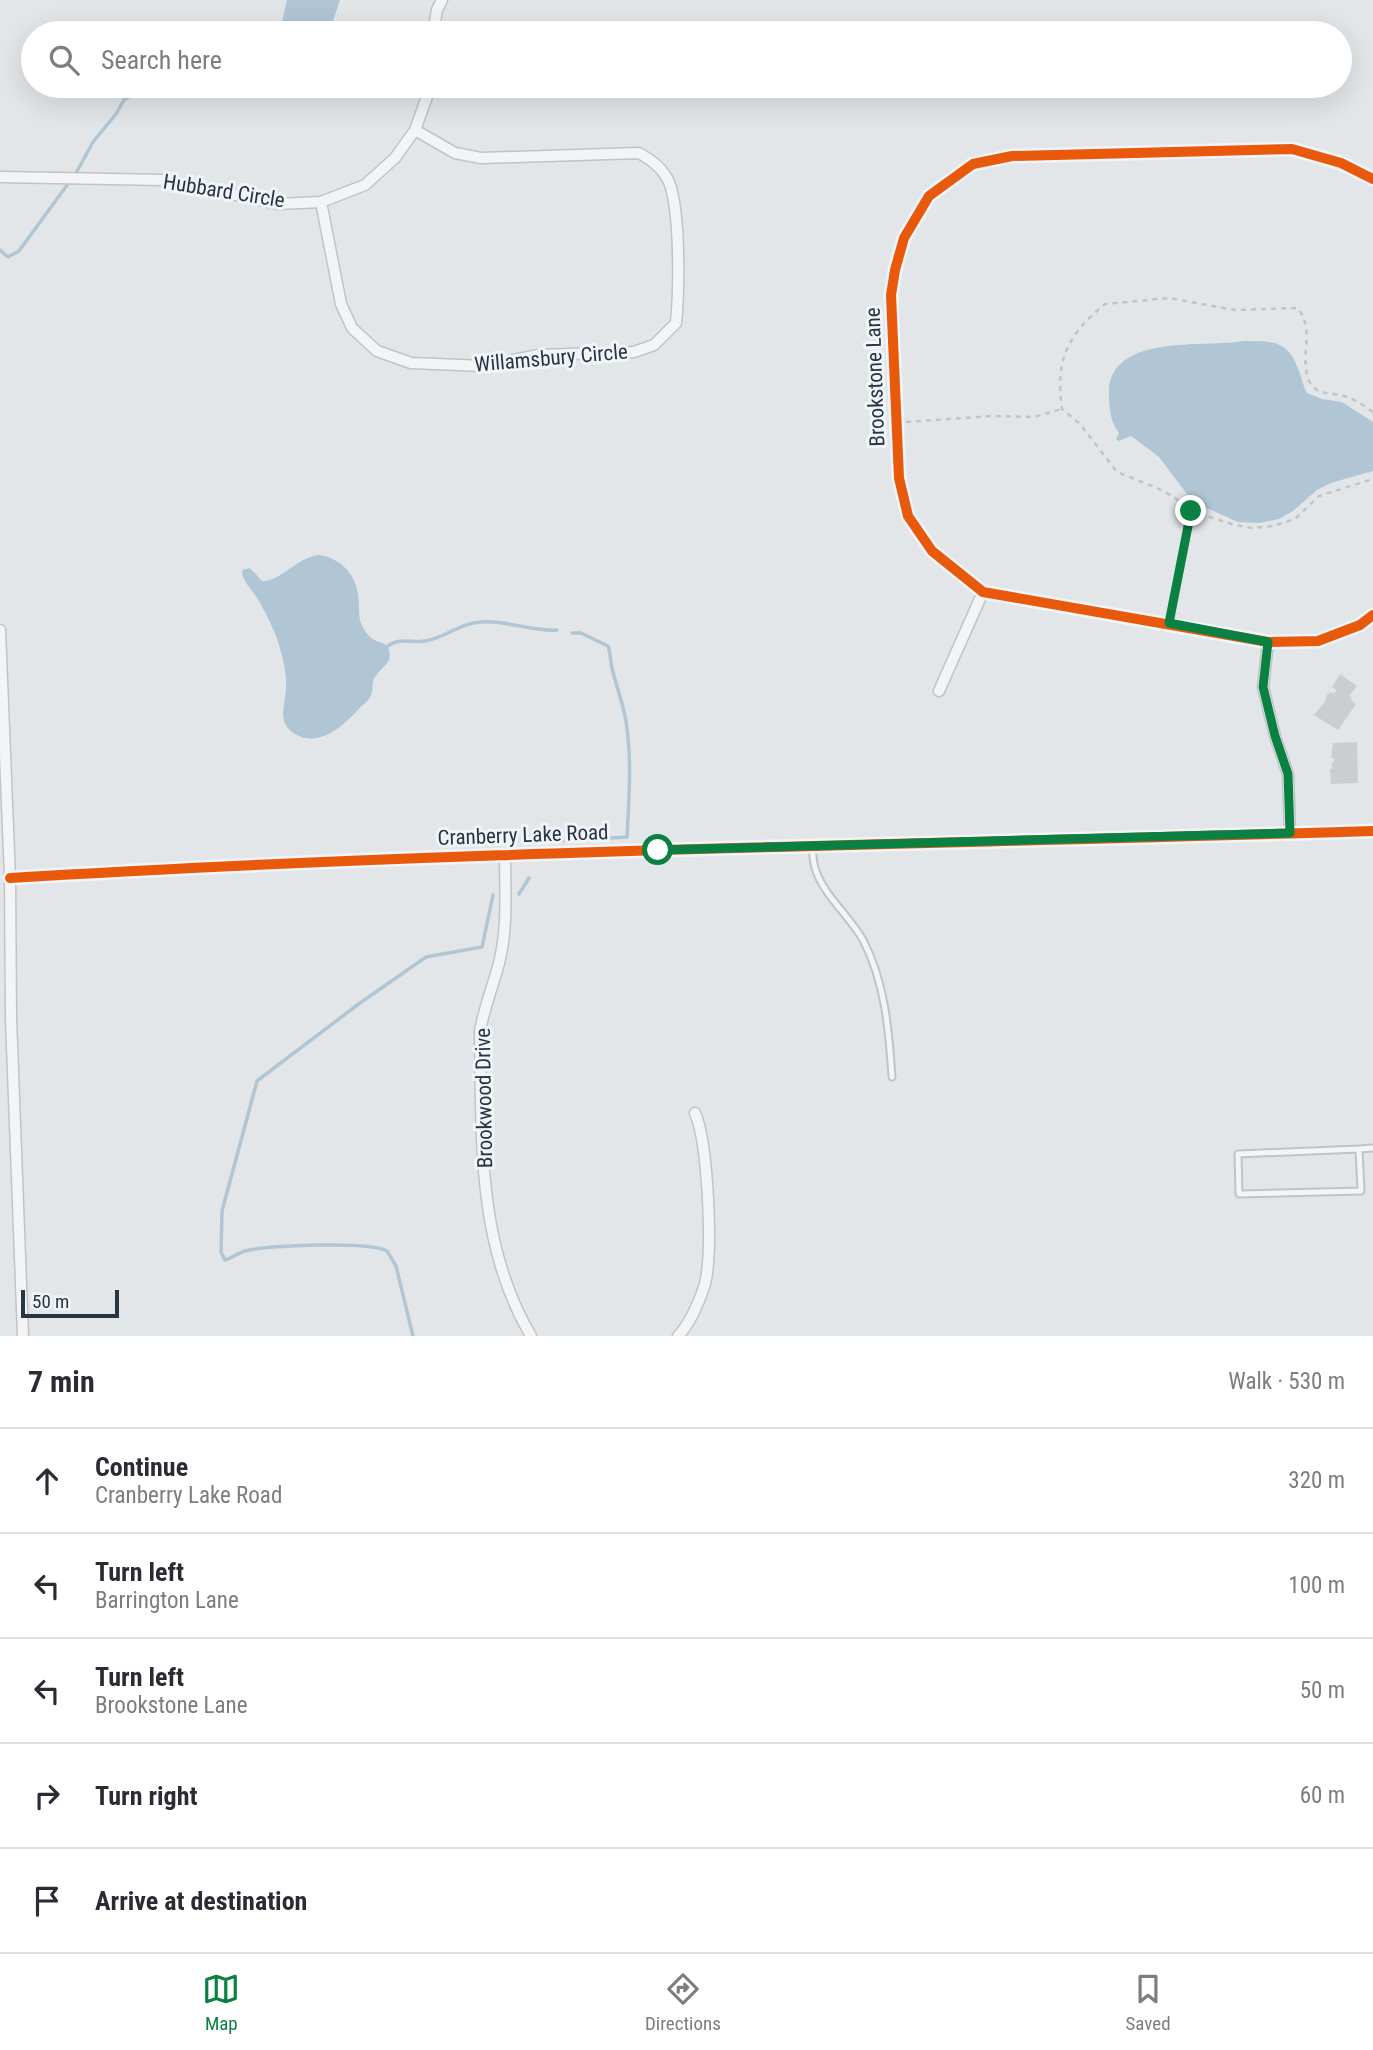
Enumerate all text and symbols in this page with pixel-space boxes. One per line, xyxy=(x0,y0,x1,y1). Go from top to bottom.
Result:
search box xyxy=(21,21,1352,98)
icon: search xyxy=(45,41,83,79)
text: Search here xyxy=(101,45,222,75)
street label: Hubbard Circle xyxy=(162,170,287,212)
street label: Brookstone Lane xyxy=(861,307,889,447)
street label: Willamsbury Circle xyxy=(473,339,629,377)
route end xyxy=(1175,495,1206,526)
street label: Cranberry Lake Road xyxy=(437,820,609,850)
route start xyxy=(642,834,673,865)
street label: Brookwood Drive xyxy=(471,1028,497,1168)
scale bar xyxy=(21,1287,119,1319)
text: 50 m xyxy=(32,1290,69,1313)
text: 7 min xyxy=(28,1364,95,1399)
text: Walk · 530 m xyxy=(1228,1368,1345,1395)
text: Continue xyxy=(95,1452,188,1482)
icon: ahead xyxy=(28,1462,66,1500)
text: 320 m xyxy=(1288,1467,1345,1494)
text: Cranberry Lake Road xyxy=(95,1482,282,1509)
text: Turn left xyxy=(95,1557,184,1587)
icon: left xyxy=(28,1567,66,1605)
text: 100 m xyxy=(1288,1572,1345,1599)
text: Barrington Lane xyxy=(95,1587,239,1614)
text: Turn left xyxy=(95,1662,184,1692)
icon: left xyxy=(28,1672,66,1710)
text: 50 m xyxy=(1300,1677,1345,1704)
text: Brookstone Lane xyxy=(95,1692,248,1719)
icon: right xyxy=(28,1777,66,1815)
text: Turn right xyxy=(95,1781,197,1811)
text: 60 m xyxy=(1300,1782,1345,1809)
icon: arrive xyxy=(28,1882,66,1920)
text: Arrive at destination xyxy=(95,1886,307,1916)
tab: Map xyxy=(202,1970,240,2035)
tab: Directions xyxy=(645,1970,721,2035)
tab: Saved xyxy=(1125,1970,1171,2035)

